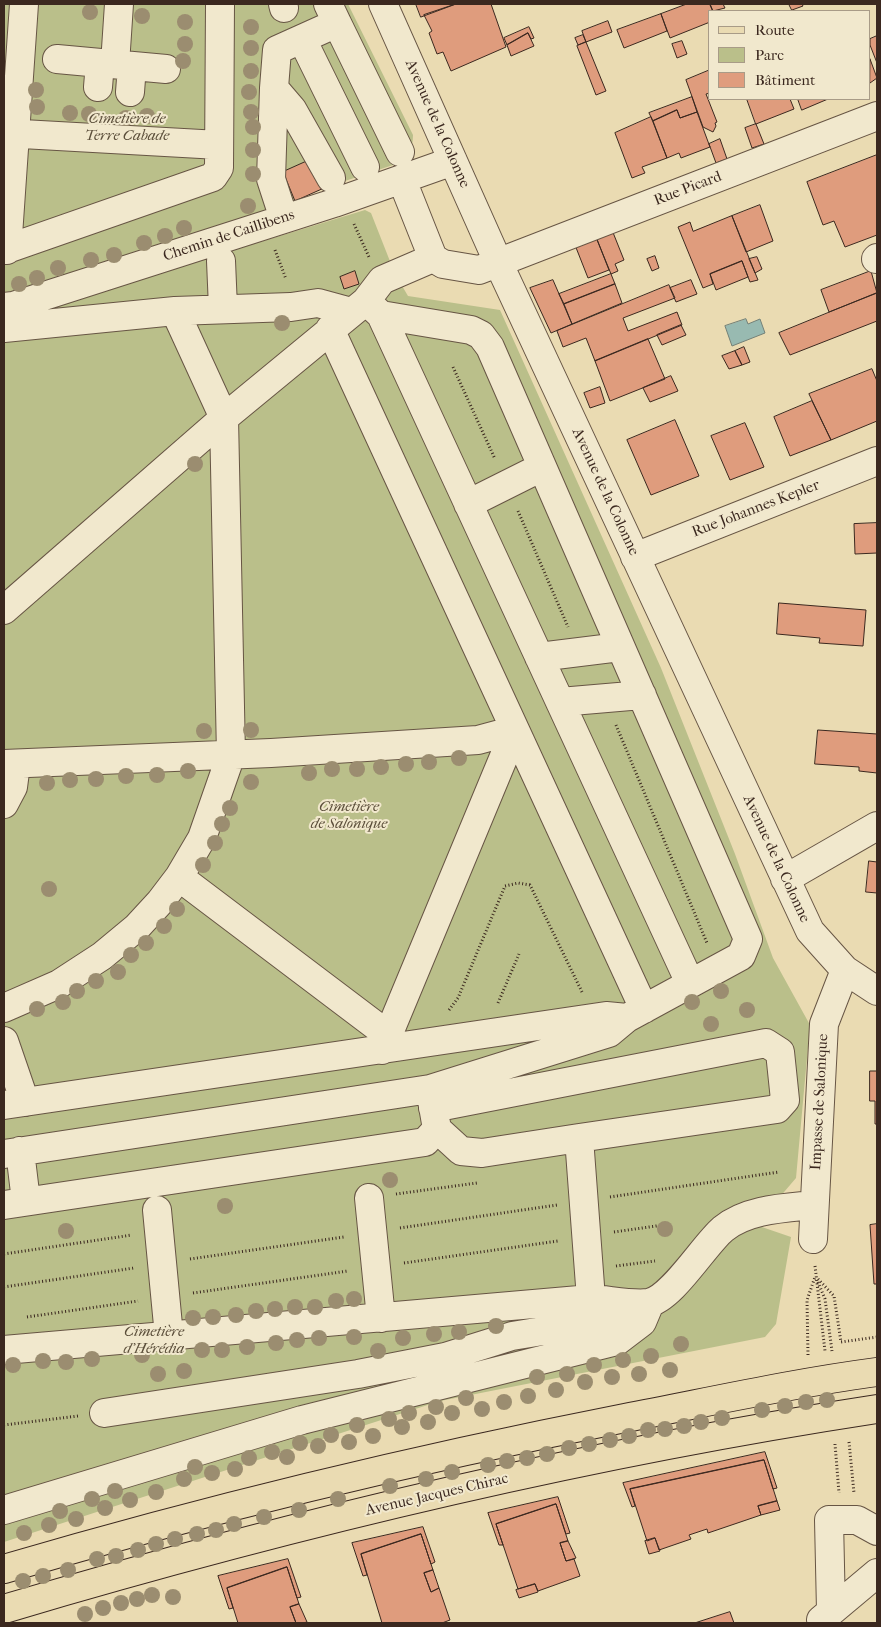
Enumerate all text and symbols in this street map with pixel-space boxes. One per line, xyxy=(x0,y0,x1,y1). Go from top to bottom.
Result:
legend xyxy=(708,10,871,100)
text: Route xyxy=(755,21,794,39)
text: Parc xyxy=(755,46,784,64)
street label: Avenue de la Colonne xyxy=(401,57,473,191)
text: Bâtiment xyxy=(755,71,815,89)
park label: Cimetière de Terre Cabade xyxy=(85,110,169,145)
street label: Rue Picard xyxy=(652,168,724,210)
street label: Chemin de Caillibens xyxy=(161,206,297,266)
street label: Avenue de la Colonne xyxy=(568,425,642,559)
street label: Rue Johannes Kepler xyxy=(690,476,822,542)
street label: Avenue de la Colonne xyxy=(739,792,813,926)
park label: Cimetière de Salonique xyxy=(311,798,387,833)
street label: Impasse de Salonique xyxy=(807,1033,833,1171)
park label: Cimetière d'Hérédia xyxy=(124,1323,184,1358)
street label: Avenue Jacques Chirac xyxy=(364,1470,510,1520)

